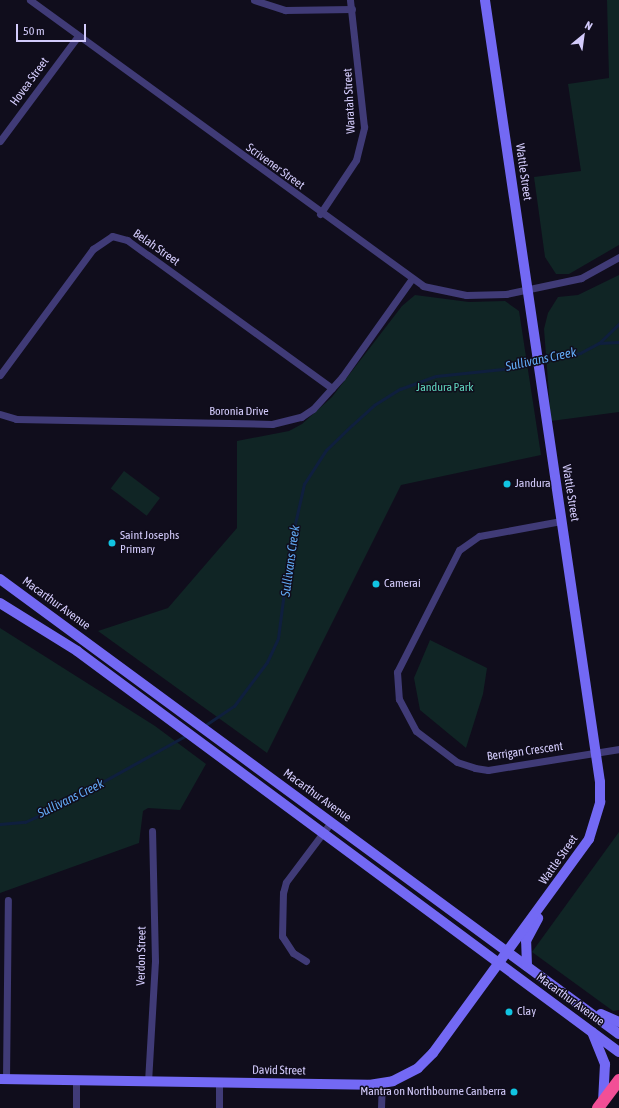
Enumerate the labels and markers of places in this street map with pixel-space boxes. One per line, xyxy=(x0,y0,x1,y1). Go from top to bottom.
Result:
place label: Jandura xyxy=(515,477,551,491)
marker: Jandura xyxy=(502,479,512,489)
place label: Saint Josephs Primary xyxy=(120,529,179,557)
marker: Saint Josephs Primary xyxy=(107,538,117,548)
place label: Camerai xyxy=(384,577,421,591)
marker: Camerai xyxy=(371,579,381,589)
place label: Clay xyxy=(517,1005,536,1019)
marker: Clay xyxy=(504,1007,514,1017)
place label: Mantra on Northbourne Canberra xyxy=(360,1085,506,1099)
marker: Mantra on Northbourne Canberra xyxy=(509,1087,519,1097)

